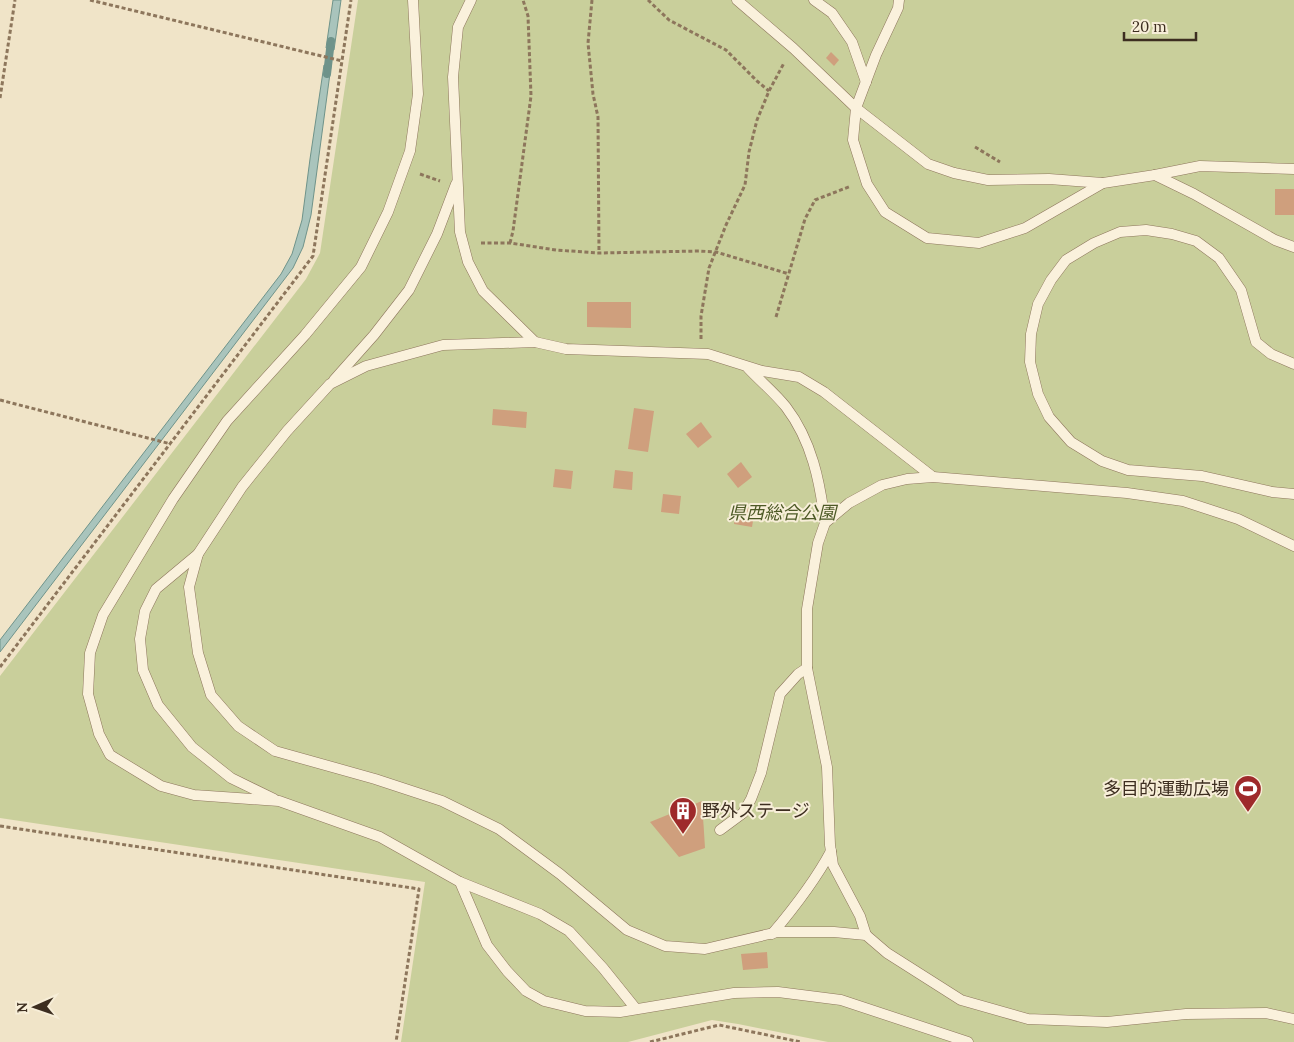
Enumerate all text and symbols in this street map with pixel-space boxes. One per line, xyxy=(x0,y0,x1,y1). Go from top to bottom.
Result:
scale bar xyxy=(1124,10,1196,42)
text: 20 m xyxy=(1132,17,1167,36)
park label: 県西総合公園 xyxy=(728,501,839,524)
sports icon: 多目的運動広場 xyxy=(1233,774,1263,813)
place label: 多目的運動広場 xyxy=(1103,777,1229,800)
building icon: 野外ステージ xyxy=(668,796,698,835)
place label: 野外ステージ xyxy=(702,799,810,822)
north arrow xyxy=(10,982,60,1032)
text: N xyxy=(13,1002,31,1013)

